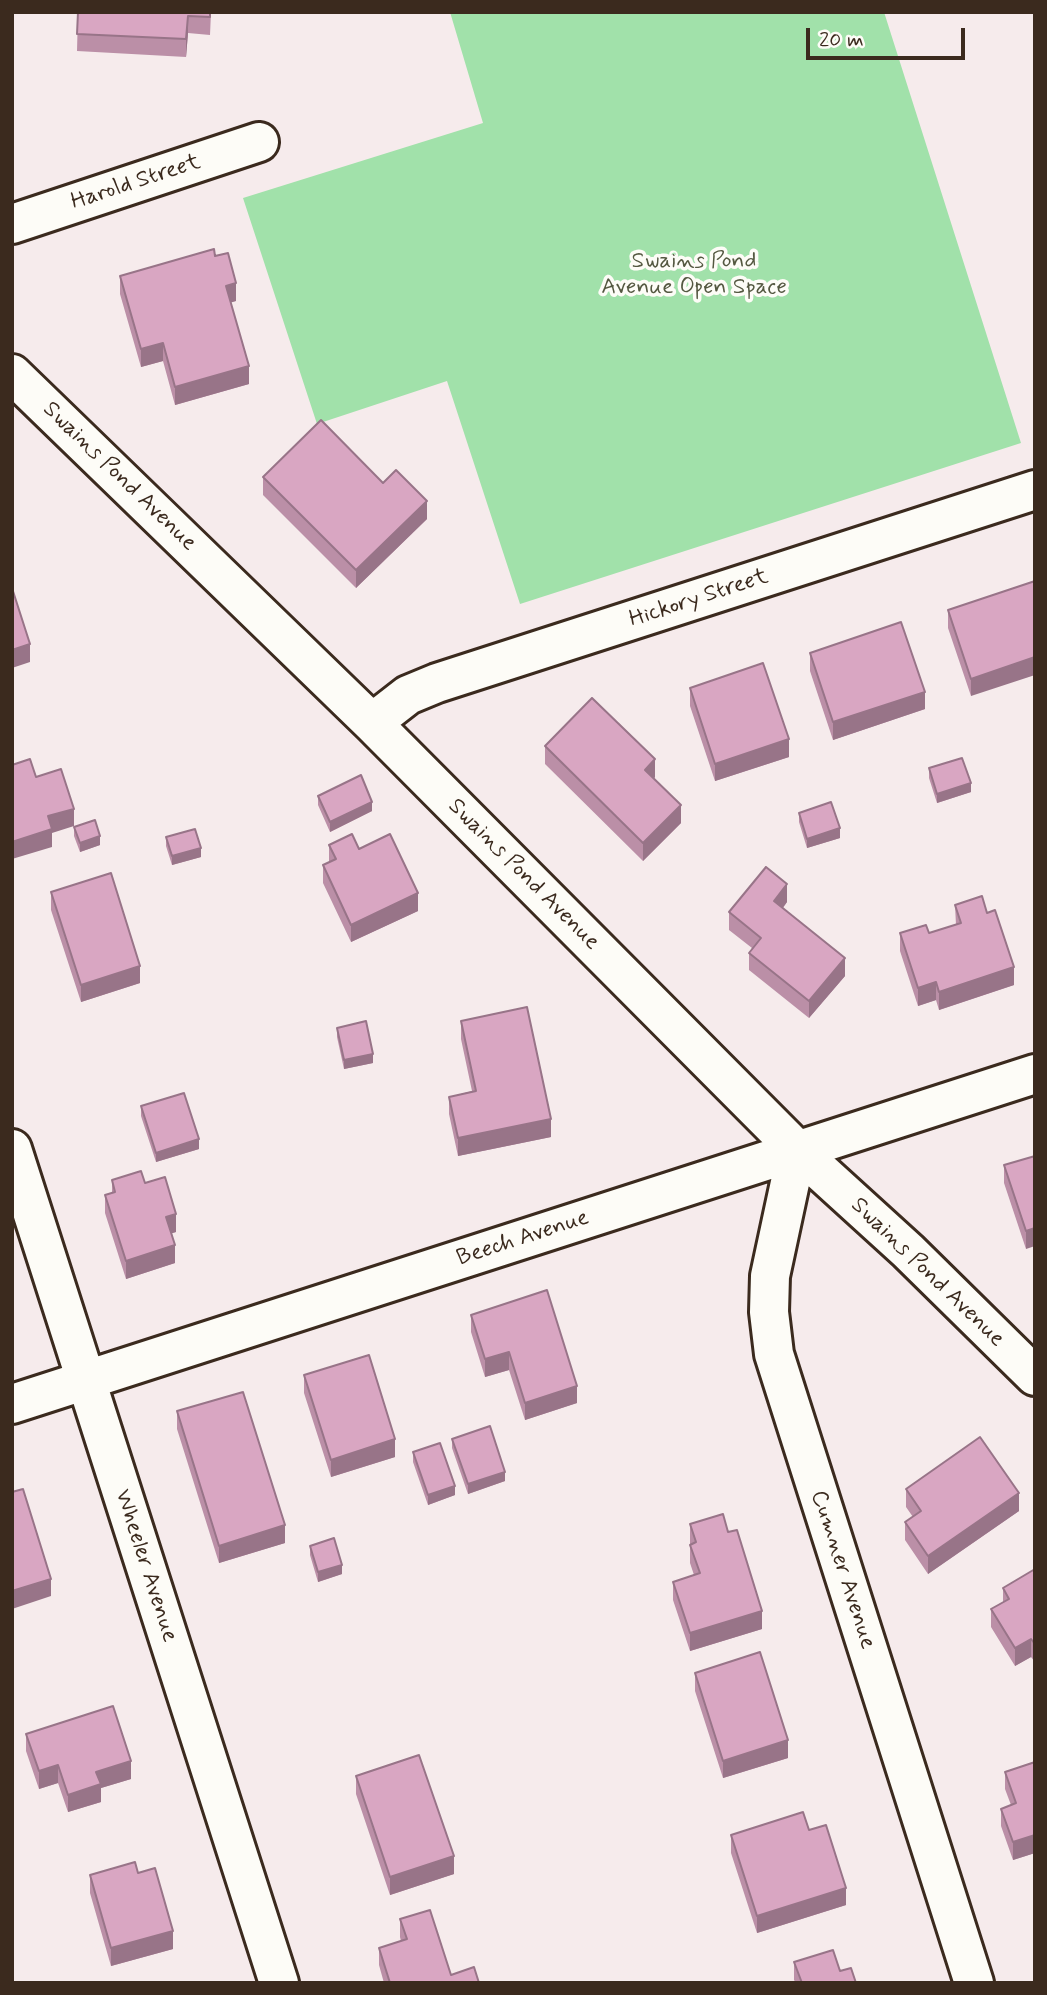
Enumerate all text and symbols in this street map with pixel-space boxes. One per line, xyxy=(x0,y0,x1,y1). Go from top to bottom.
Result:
scale bar xyxy=(809,14,968,58)
text: 20 m xyxy=(819,26,864,54)
street label: Harold Street xyxy=(68,149,204,217)
park label: Swains Pond Avenue Open Space xyxy=(601,248,787,302)
street label: Swains Pond Avenue xyxy=(36,396,202,558)
street label: Hickory Street xyxy=(626,564,772,634)
street label: Swains Pond Avenue xyxy=(441,793,605,957)
street label: Swains Pond Avenue xyxy=(844,1192,1010,1354)
street label: Beech Avenue xyxy=(454,1205,592,1273)
street label: Wheeler Avenue xyxy=(107,1486,183,1646)
street label: Cumner Avenue xyxy=(803,1487,881,1653)

